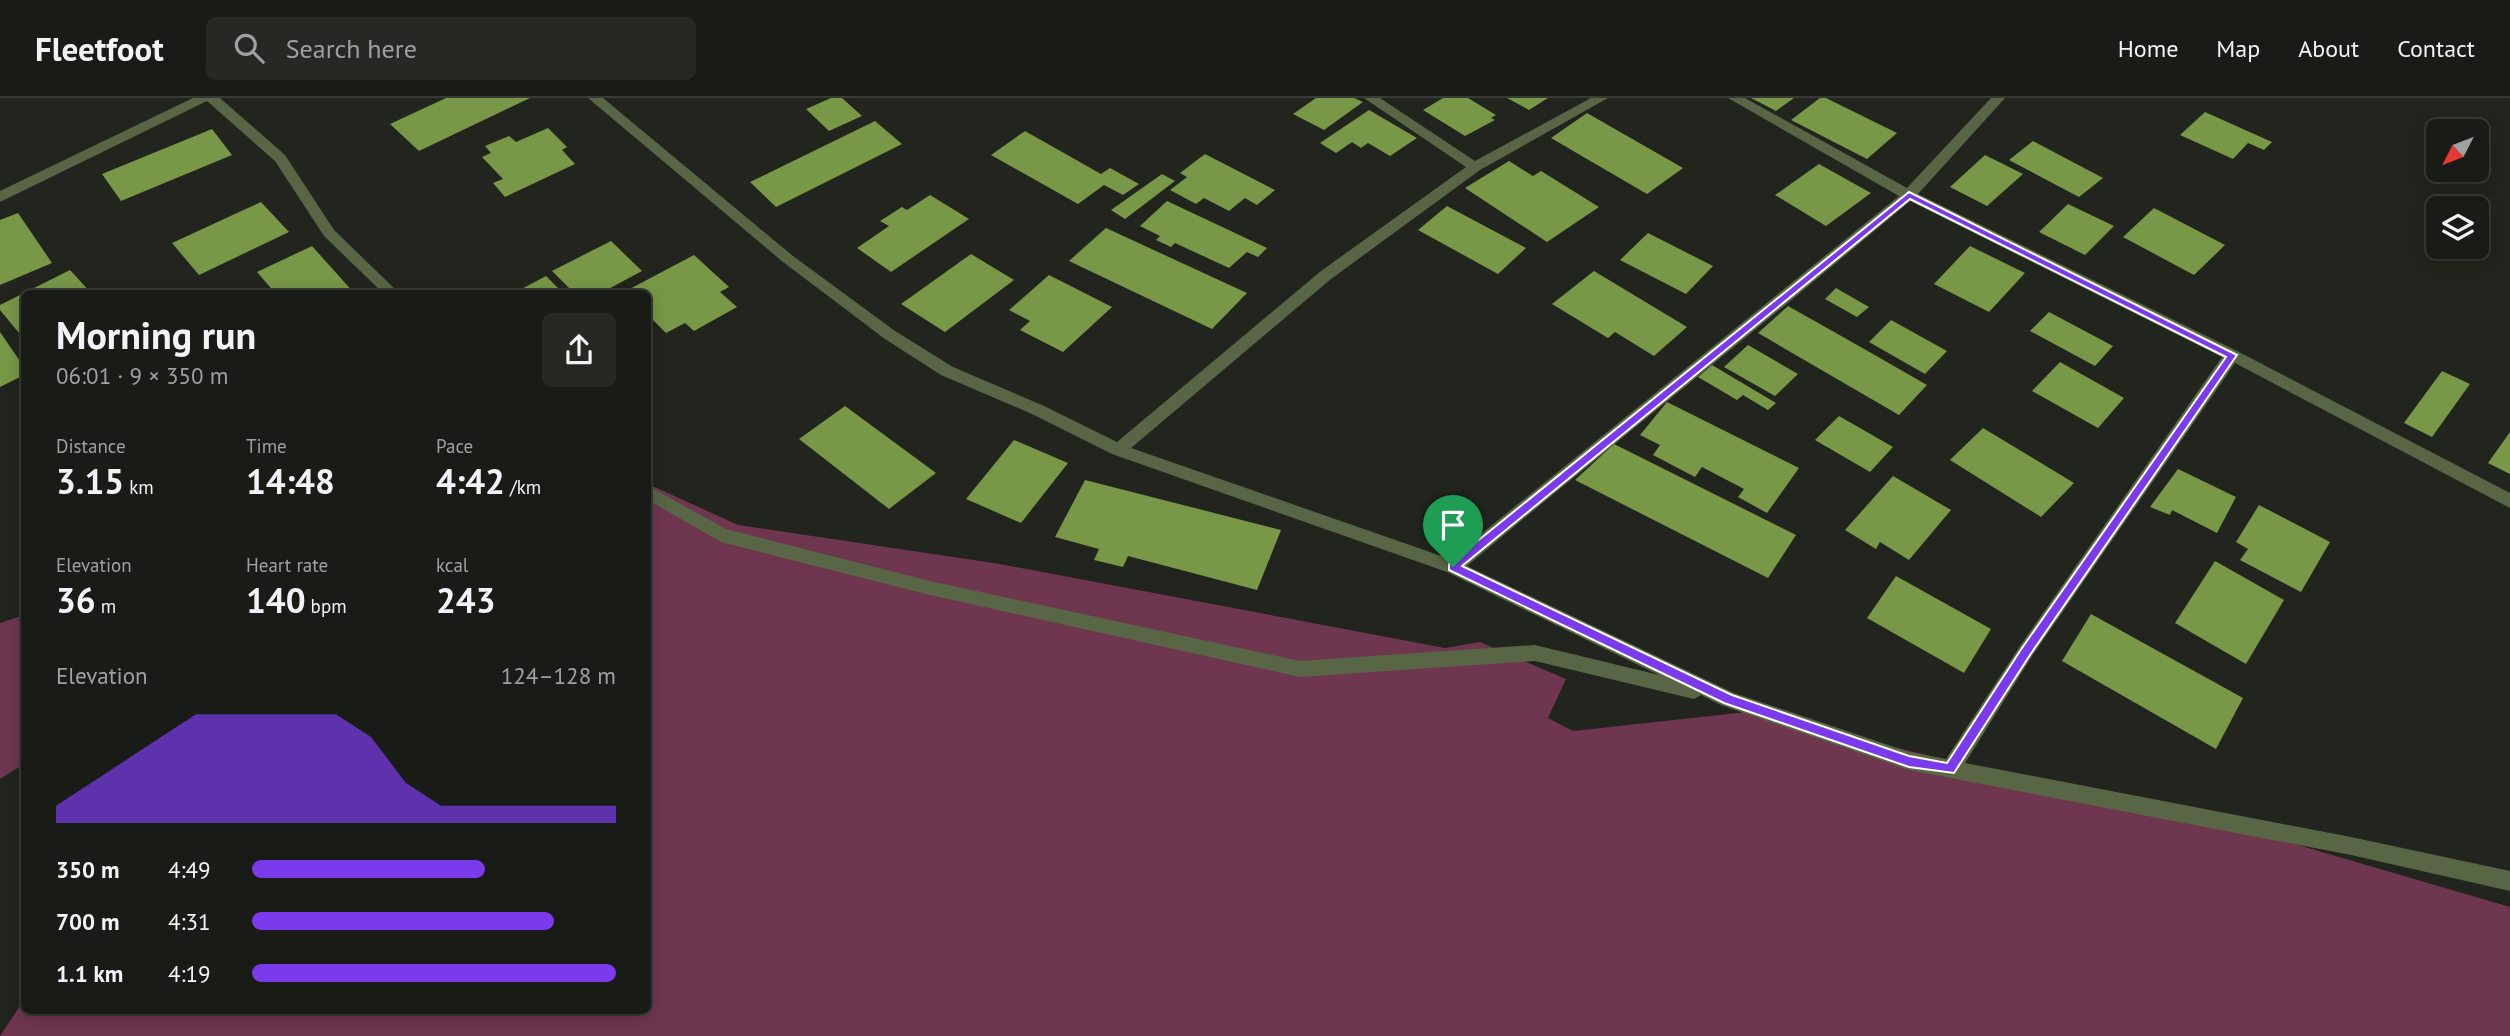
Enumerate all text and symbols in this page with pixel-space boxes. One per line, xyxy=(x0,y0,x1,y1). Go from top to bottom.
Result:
search box xyxy=(206,17,696,80)
text: Fleetfoot xyxy=(35,27,164,70)
icon: search xyxy=(230,29,268,67)
text: Search here xyxy=(286,32,417,65)
text: Home xyxy=(2118,33,2178,64)
text: Map xyxy=(2216,33,2260,64)
text: About xyxy=(2298,33,2359,64)
text: Contact xyxy=(2397,33,2475,64)
north arrow xyxy=(2426,119,2488,182)
map controls xyxy=(2426,119,2489,259)
button: layers xyxy=(2426,196,2489,259)
text: Morning run xyxy=(56,310,256,359)
button: share xyxy=(542,313,616,387)
text: 06:01 · 9 × 350 m xyxy=(56,361,228,390)
text: Distance xyxy=(56,434,126,458)
text: Time xyxy=(246,434,287,458)
text: Pace xyxy=(436,434,473,458)
text: 3.15 xyxy=(56,458,124,504)
text: 14:48 xyxy=(246,458,335,504)
text: 4:42 xyxy=(436,458,505,504)
text: km xyxy=(124,475,154,499)
text: /km xyxy=(505,475,541,499)
pin xyxy=(1423,495,1483,567)
icon: arrive xyxy=(1434,506,1472,544)
text: Elevation xyxy=(56,553,132,577)
text: Heart rate xyxy=(246,553,328,577)
text: kcal xyxy=(436,553,468,577)
text: 36 xyxy=(56,577,96,623)
text: 140 xyxy=(246,577,306,623)
text: 243 xyxy=(436,577,496,623)
text: m xyxy=(96,594,116,618)
text: bpm xyxy=(306,594,347,618)
text: Elevation xyxy=(56,661,148,690)
text: 124–128 m xyxy=(501,661,616,690)
text: 350 m xyxy=(56,855,119,884)
text: 4:49 xyxy=(168,855,211,884)
text: 700 m xyxy=(56,907,119,936)
text: 4:31 xyxy=(168,907,211,936)
text: 1.1 km xyxy=(56,959,123,988)
text: 4:19 xyxy=(168,959,211,988)

